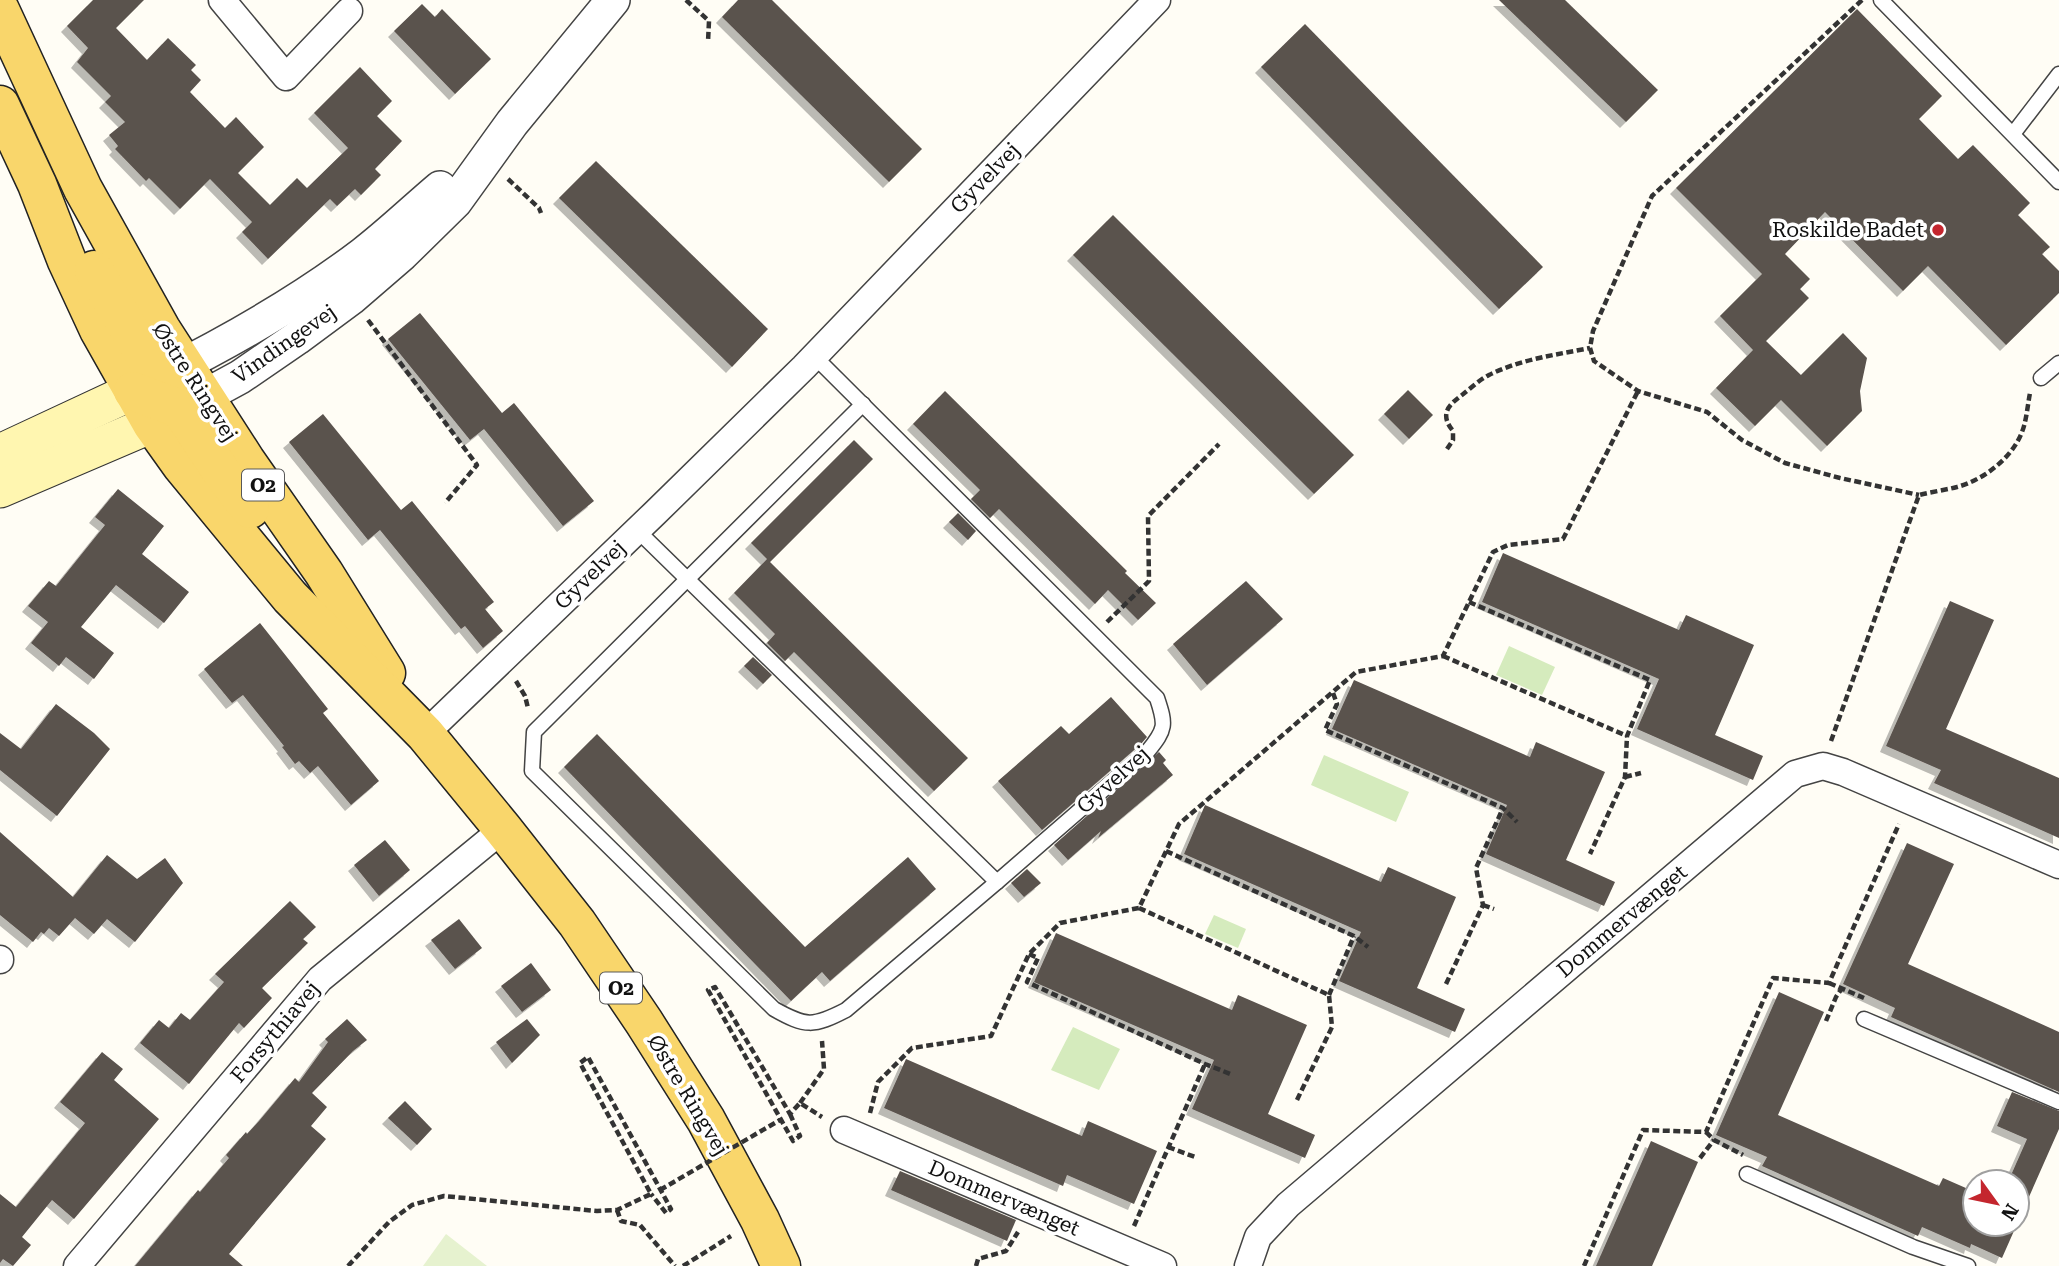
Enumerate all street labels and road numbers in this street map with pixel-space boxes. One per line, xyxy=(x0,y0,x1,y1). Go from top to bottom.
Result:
street label: Gyvelvej xyxy=(946,138,1024,218)
street label: Vindingevej xyxy=(228,300,340,388)
street label: Østre Ringvej xyxy=(148,318,242,446)
road number: O2 xyxy=(242,470,284,500)
street label: Gyvelvej xyxy=(550,536,630,614)
street label: Gyvelvej xyxy=(1072,741,1154,819)
street label: Dommervænget xyxy=(1552,860,1692,982)
road number: O2 xyxy=(600,972,642,1004)
street label: Forsythiavej xyxy=(226,977,324,1087)
street label: Østre Ringvej xyxy=(643,1030,733,1160)
street label: Dommervænget xyxy=(925,1155,1083,1241)

